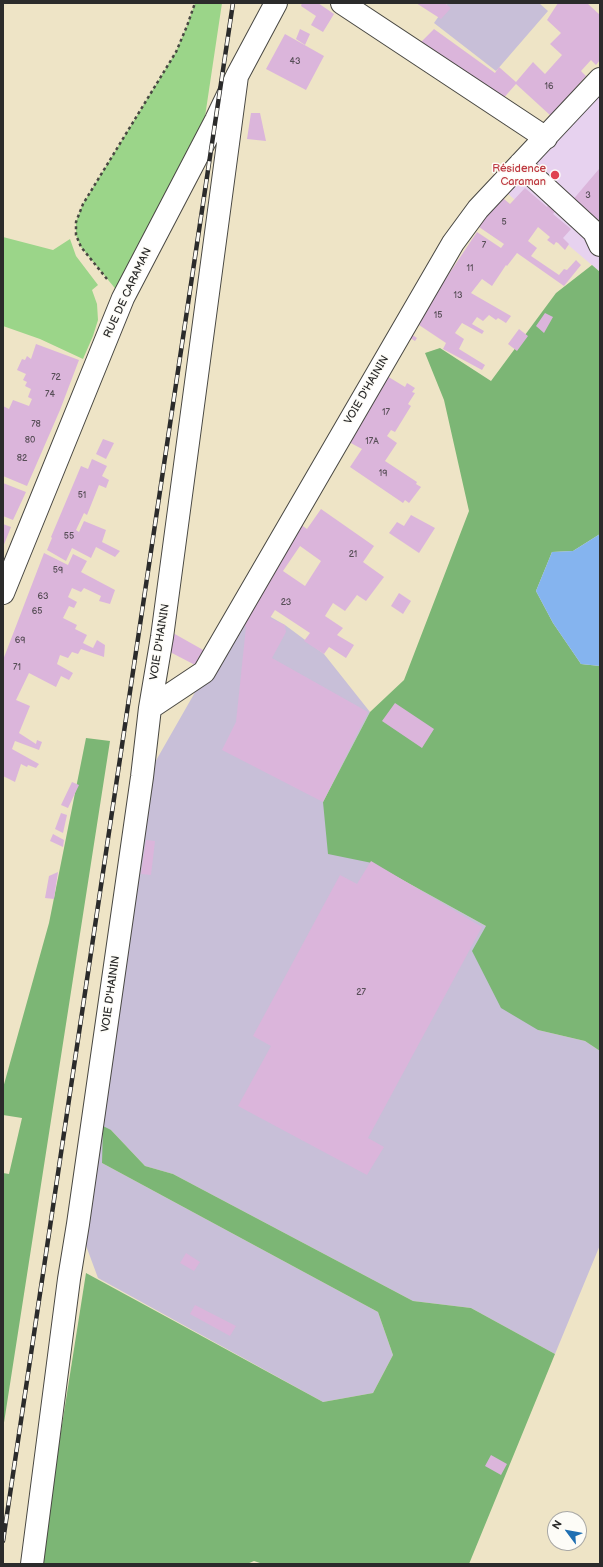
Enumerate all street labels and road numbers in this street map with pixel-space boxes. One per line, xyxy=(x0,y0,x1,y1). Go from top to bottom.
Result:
street label: RUE DE CARAMAN xyxy=(101,246,155,340)
street label: VOIE D'HAININ xyxy=(342,353,392,427)
street label: VOIE D'HAININ xyxy=(147,603,173,681)
street label: VOIE D'HAININ xyxy=(99,955,123,1033)

